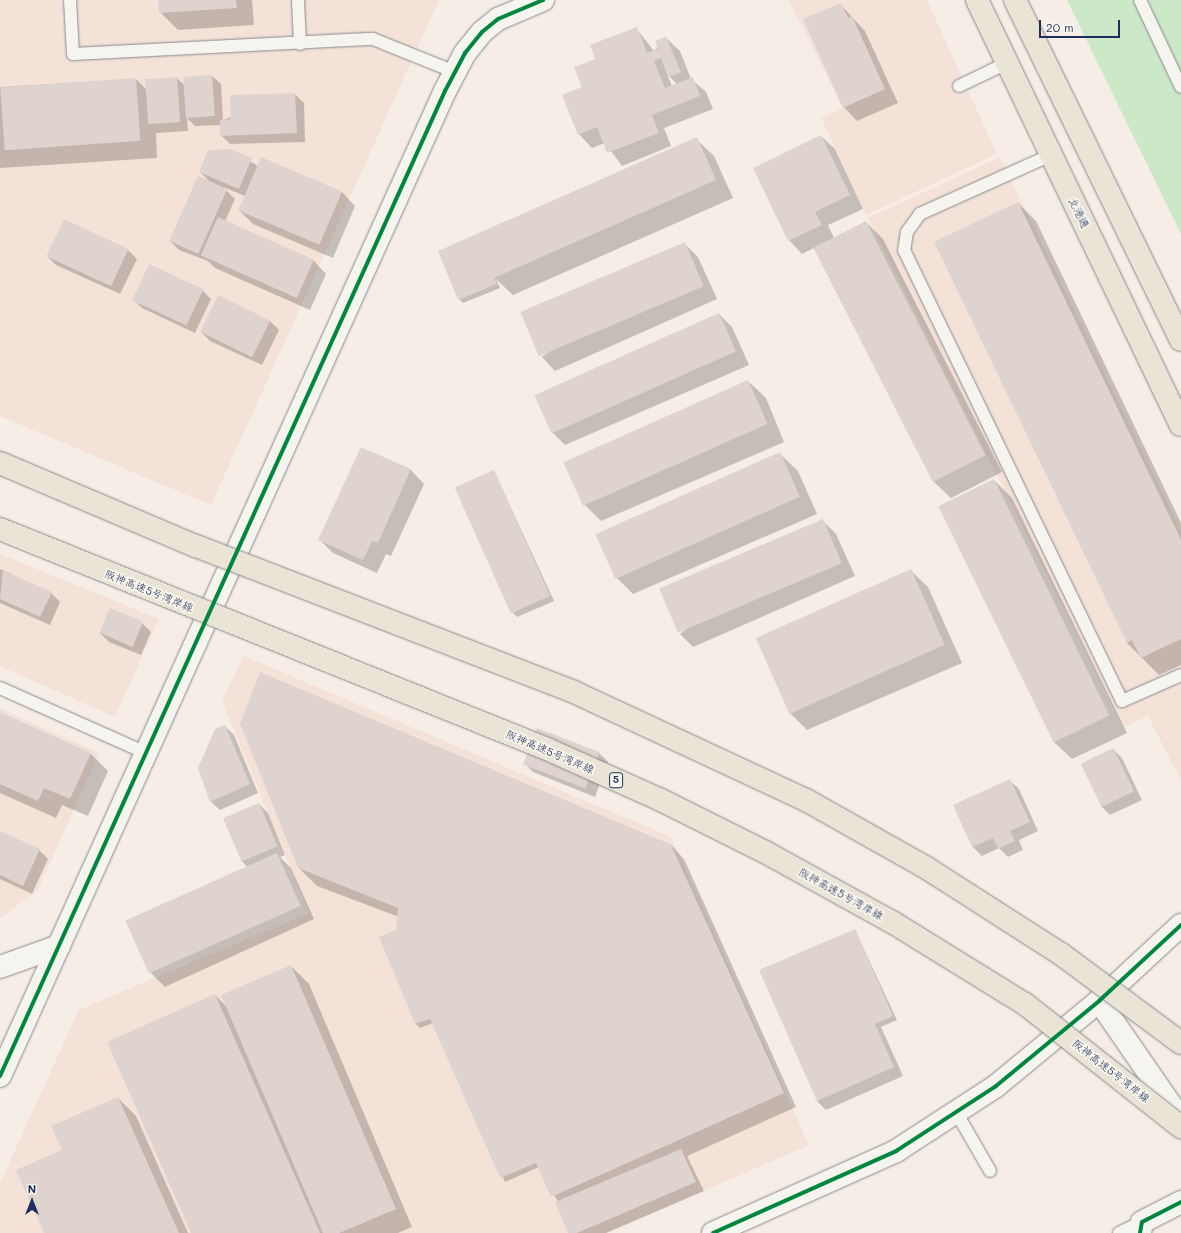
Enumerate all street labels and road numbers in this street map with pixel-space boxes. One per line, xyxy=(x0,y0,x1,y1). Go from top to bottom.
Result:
street label: 北港通 xyxy=(1066,195,1092,231)
street label: 阪神高速5号湾岸線 xyxy=(103,567,195,615)
street label: 阪神高速5号湾岸線 xyxy=(504,727,596,777)
road number: 5 xyxy=(609,772,623,788)
street label: 阪神高速5号湾岸線 xyxy=(797,865,885,923)
street label: 阪神高速5号湾岸線 xyxy=(1070,1037,1152,1105)

